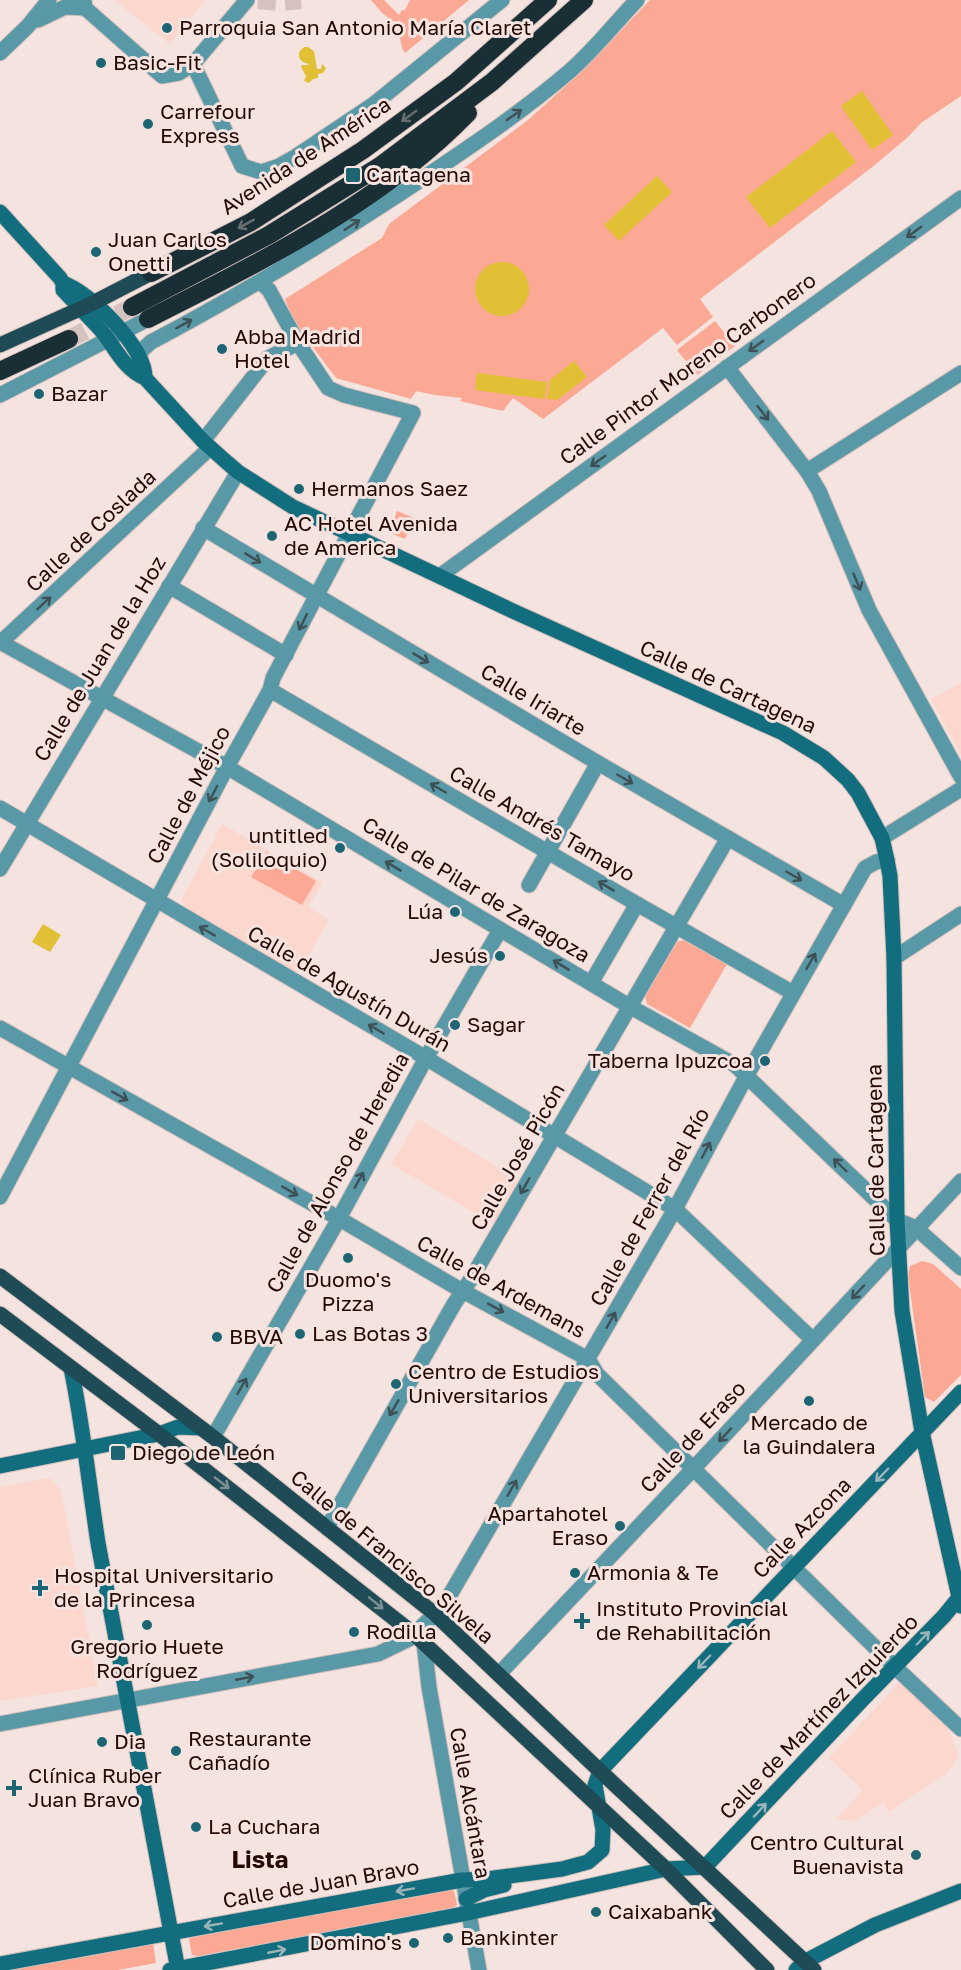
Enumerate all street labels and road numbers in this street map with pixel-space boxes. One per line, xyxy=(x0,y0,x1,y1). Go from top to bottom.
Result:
street label: Avenida de América xyxy=(216,91,395,220)
street label: Calle Pintor Moreno Carbonero xyxy=(554,266,821,470)
street label: Calle de Coslada xyxy=(20,463,161,597)
street label: Calle de Juan de la Hoz xyxy=(27,551,171,766)
street label: Calle de Cartagena xyxy=(636,634,821,738)
street label: Calle Iriarte xyxy=(476,658,591,741)
street label: Calle de Méjico xyxy=(141,721,235,868)
street label: Calle Andrés Tamayo xyxy=(445,759,640,887)
street label: Calle de Pilar de Zaragoza xyxy=(358,811,595,968)
street label: Calle de Agustín Durán xyxy=(243,919,456,1057)
street label: Calle de Alonso de Heredia xyxy=(260,1048,414,1297)
street label: Calle de Cartagena xyxy=(860,1064,890,1256)
street label: Calle José Picón xyxy=(464,1078,570,1235)
street label: Calle de Ferrer del Río xyxy=(584,1103,715,1310)
street label: Calle de Ardemans xyxy=(413,1229,590,1343)
street label: Calle de Eraso xyxy=(634,1375,751,1498)
street label: Calle de Francisco Silvela xyxy=(286,1464,500,1649)
street label: Calle Azcona xyxy=(747,1471,856,1583)
street label: Calle de Martínez Izquierdo xyxy=(713,1608,923,1824)
street label: Calle Alcántara xyxy=(445,1725,497,1880)
street label: Calle de Juan Bravo xyxy=(221,1853,421,1913)

